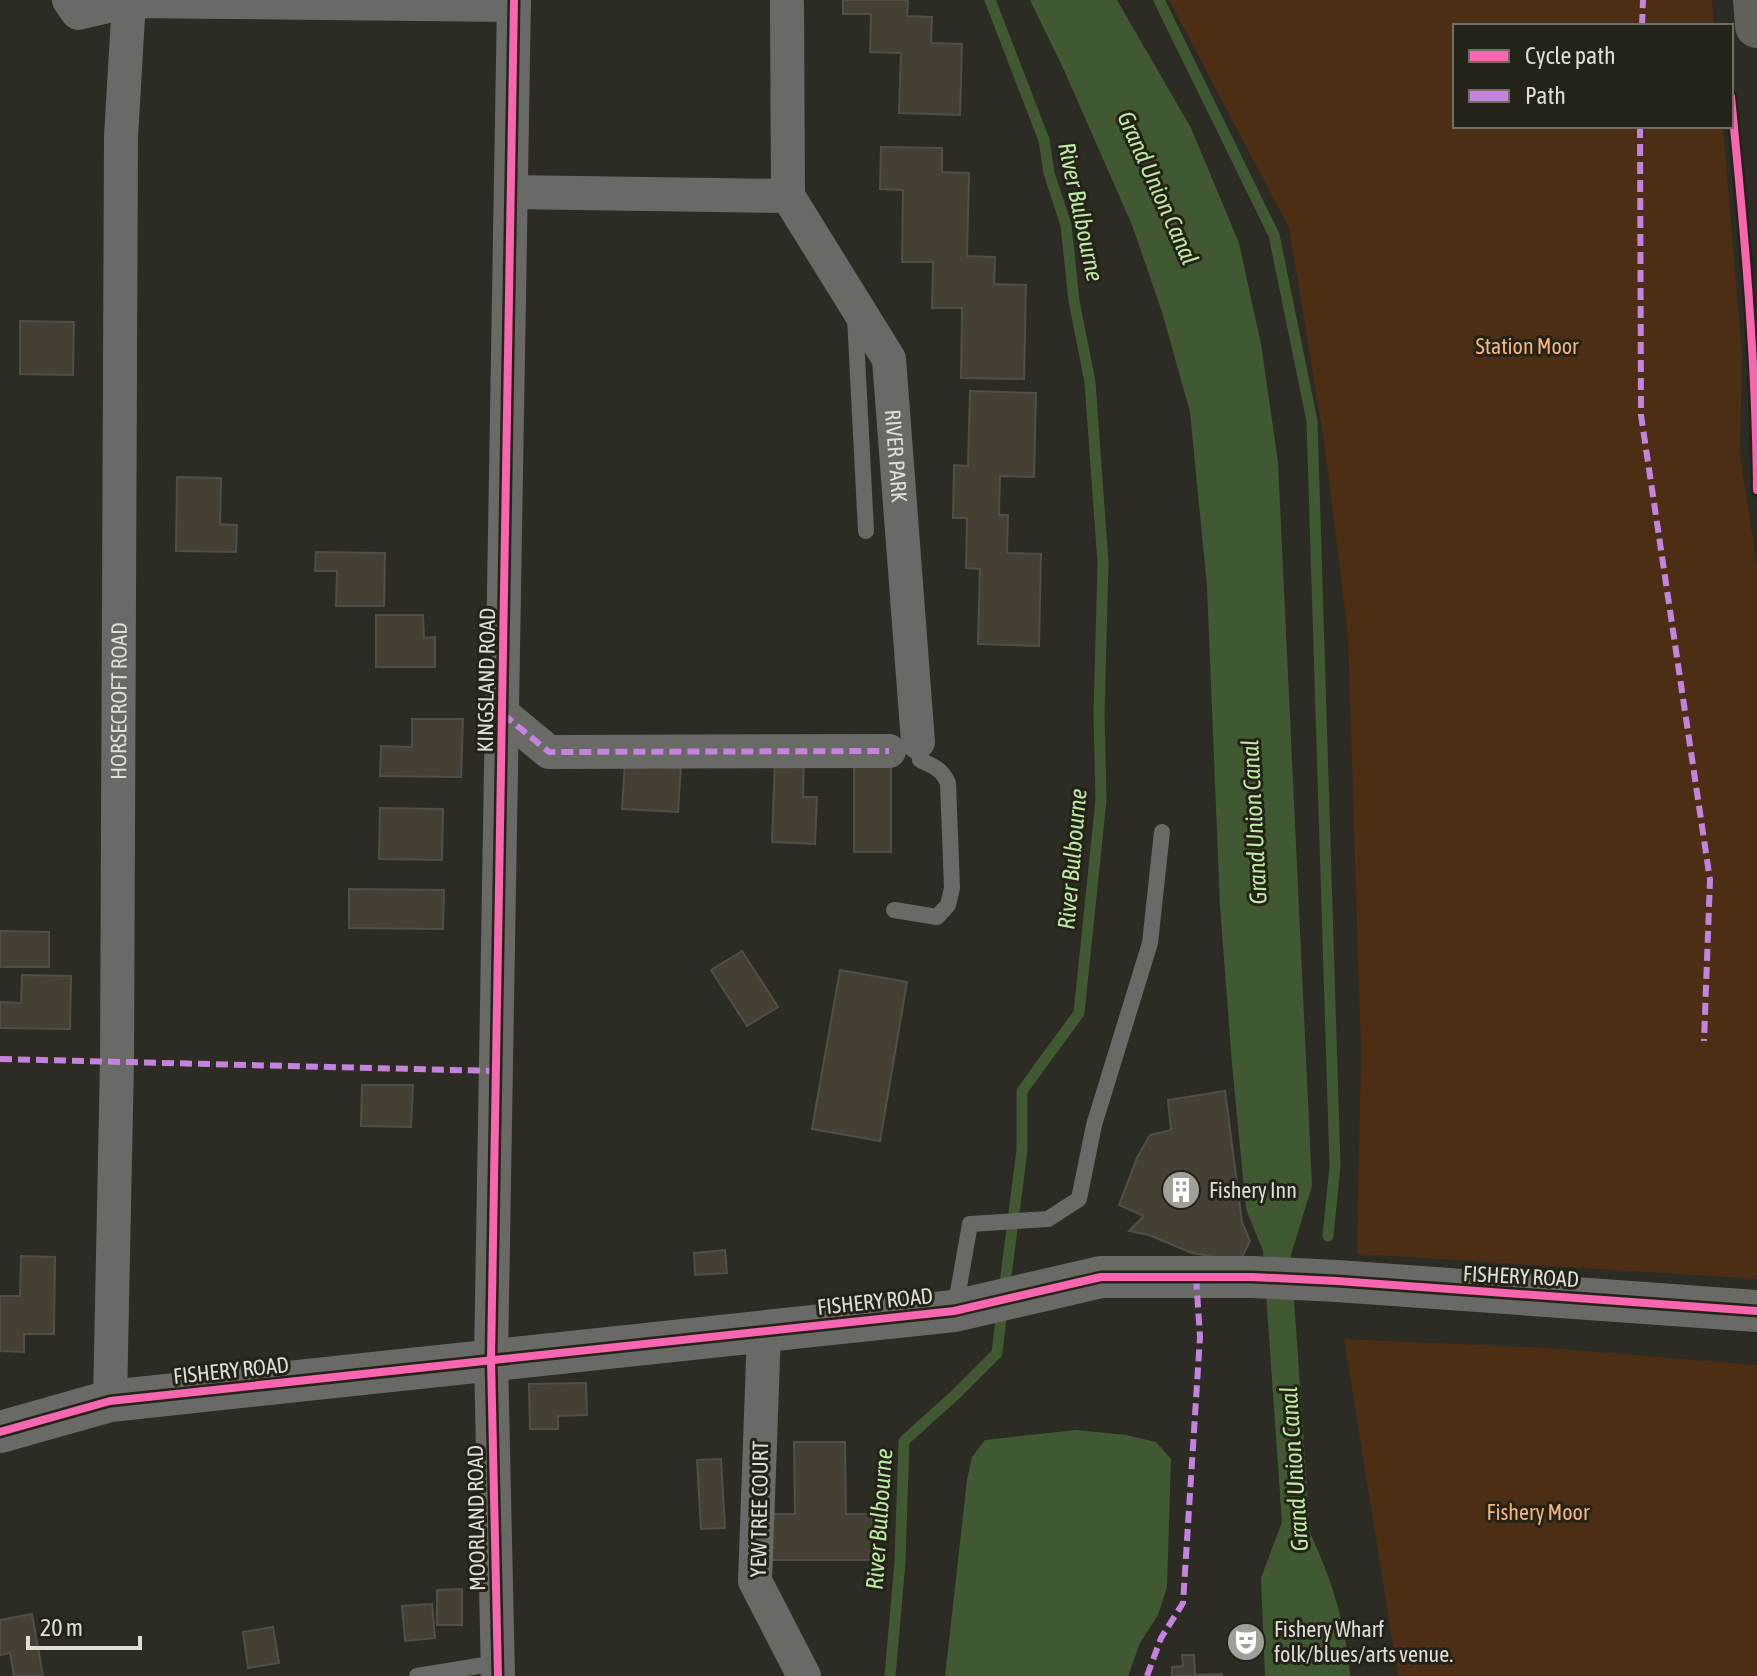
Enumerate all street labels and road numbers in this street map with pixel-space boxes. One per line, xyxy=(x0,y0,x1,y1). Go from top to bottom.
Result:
street label: RIVER PARK xyxy=(880,408,913,504)
street label: KINGSLAND ROAD xyxy=(472,607,500,753)
street label: HORSECROFT ROAD xyxy=(105,622,132,780)
street label: FISHERY ROAD xyxy=(1462,1260,1580,1292)
street label: FISHERY ROAD xyxy=(816,1282,934,1320)
street label: FISHERY ROAD xyxy=(172,1351,290,1389)
street label: YEW TREE COURT xyxy=(745,1440,773,1577)
street label: MOORLAND ROAD xyxy=(462,1445,490,1591)

